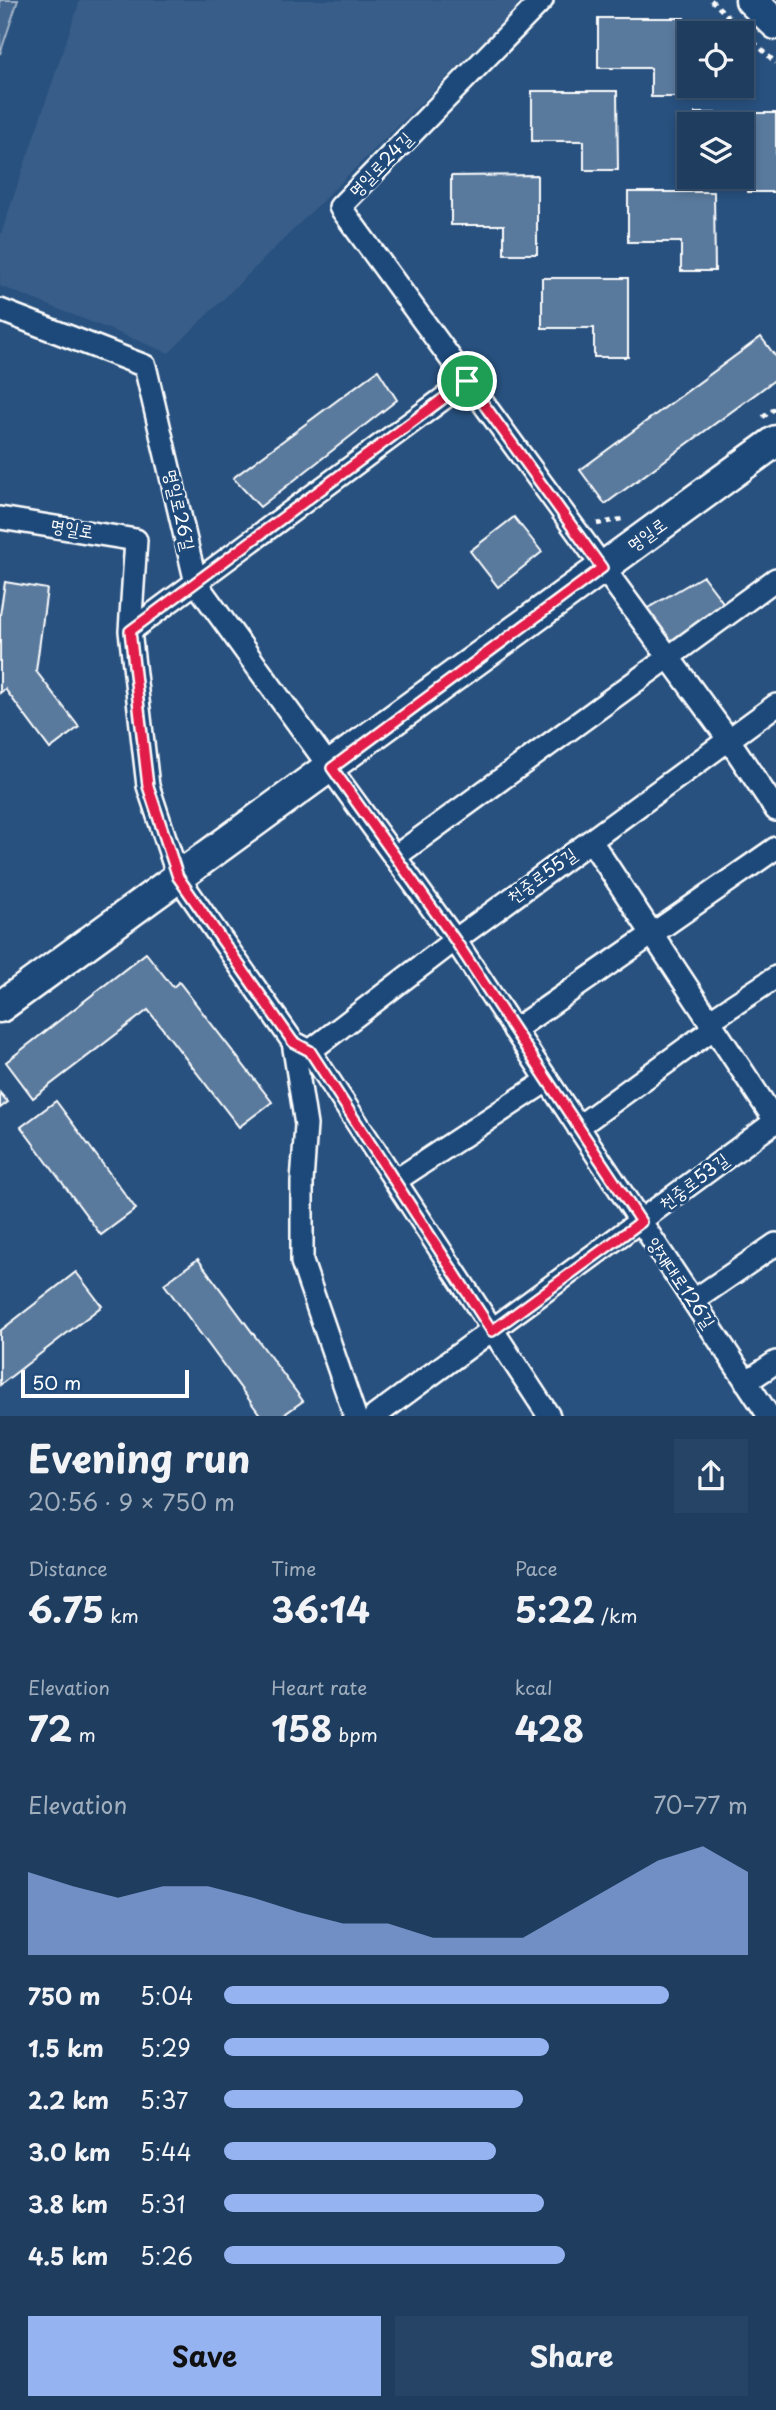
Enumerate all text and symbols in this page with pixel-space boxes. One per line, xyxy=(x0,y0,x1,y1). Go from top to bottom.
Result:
map controls xyxy=(677,21,754,189)
button: locate xyxy=(677,21,754,98)
button: layers xyxy=(677,112,754,189)
street label: 명일로24길 xyxy=(342,125,419,203)
pin xyxy=(437,351,497,411)
icon: arrive xyxy=(448,362,486,400)
street label: 명일로26길 xyxy=(158,466,203,553)
street label: 명일로 xyxy=(621,510,672,557)
street label: 명일로 xyxy=(49,511,96,544)
street label: 천중로55길 xyxy=(501,840,582,909)
street label: 천중로53길 xyxy=(653,1145,734,1216)
street label: 양재대로126길 xyxy=(642,1231,723,1334)
scale bar xyxy=(21,1367,189,1399)
text: 50 m xyxy=(32,1368,81,1396)
text: Evening run xyxy=(28,1429,250,1486)
button: share xyxy=(674,1439,748,1513)
text: 20:56 · 9 × 750 m xyxy=(28,1484,235,1519)
text: Distance xyxy=(28,1554,108,1582)
text: Time xyxy=(271,1554,316,1582)
text: Pace xyxy=(515,1554,558,1582)
text: 6.75 xyxy=(28,1582,104,1635)
text: 36:14 xyxy=(271,1582,370,1635)
text: 5:22 xyxy=(515,1582,595,1635)
text: km xyxy=(104,1601,139,1629)
text: /km xyxy=(595,1601,637,1629)
text: Elevation xyxy=(28,1673,110,1701)
text: Heart rate xyxy=(271,1673,367,1701)
text: kcal xyxy=(515,1673,553,1701)
text: 72 xyxy=(28,1701,72,1754)
text: 158 xyxy=(271,1701,332,1754)
text: 428 xyxy=(515,1701,584,1754)
text: m xyxy=(72,1720,96,1748)
text: bpm xyxy=(332,1720,378,1748)
text: Elevation xyxy=(28,1787,127,1822)
text: 70–77 m xyxy=(653,1787,748,1822)
text: 750 m xyxy=(28,1978,100,2013)
text: 5:04 xyxy=(140,1978,193,2013)
text: 1.5 km xyxy=(28,2030,104,2065)
text: 5:29 xyxy=(140,2030,191,2065)
text: 2.2 km xyxy=(28,2082,109,2117)
text: 5:37 xyxy=(140,2082,188,2117)
text: 3.0 km xyxy=(28,2134,110,2169)
text: 5:44 xyxy=(140,2134,192,2169)
text: 3.8 km xyxy=(28,2186,108,2221)
text: 5:31 xyxy=(140,2186,185,2221)
text: 4.5 km xyxy=(28,2238,108,2273)
text: 5:26 xyxy=(140,2238,193,2273)
button: Save xyxy=(28,2316,381,2396)
button: Share xyxy=(395,2316,748,2396)

